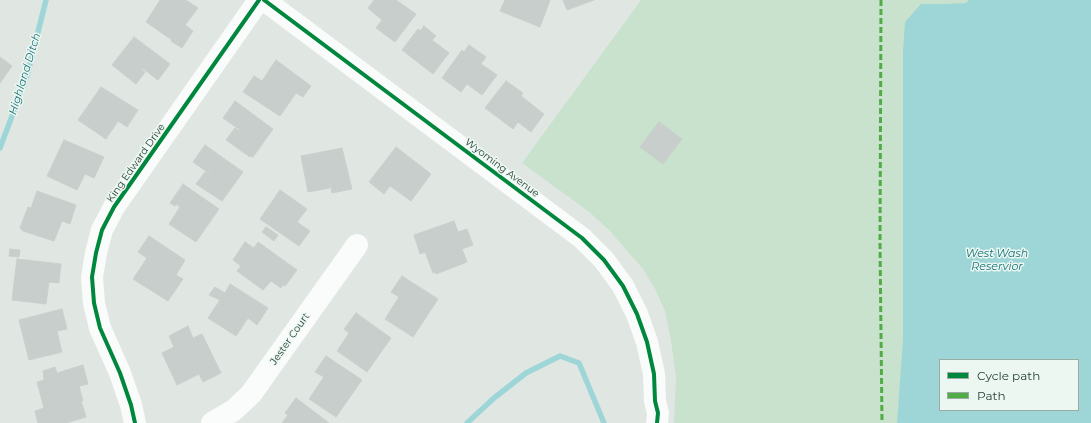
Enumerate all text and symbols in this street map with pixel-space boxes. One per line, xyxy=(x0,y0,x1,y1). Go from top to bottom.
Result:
water label: Highland Ditch xyxy=(6,31,44,117)
street label: King Edward Drive xyxy=(104,121,168,205)
street label: Wyoming Avenue xyxy=(462,136,542,200)
water label: West Wash Reservior xyxy=(966,247,1028,273)
street label: Jester Court xyxy=(268,311,312,367)
legend xyxy=(939,359,1079,411)
text: Cycle path xyxy=(977,368,1040,383)
text: Path xyxy=(977,388,1006,403)

